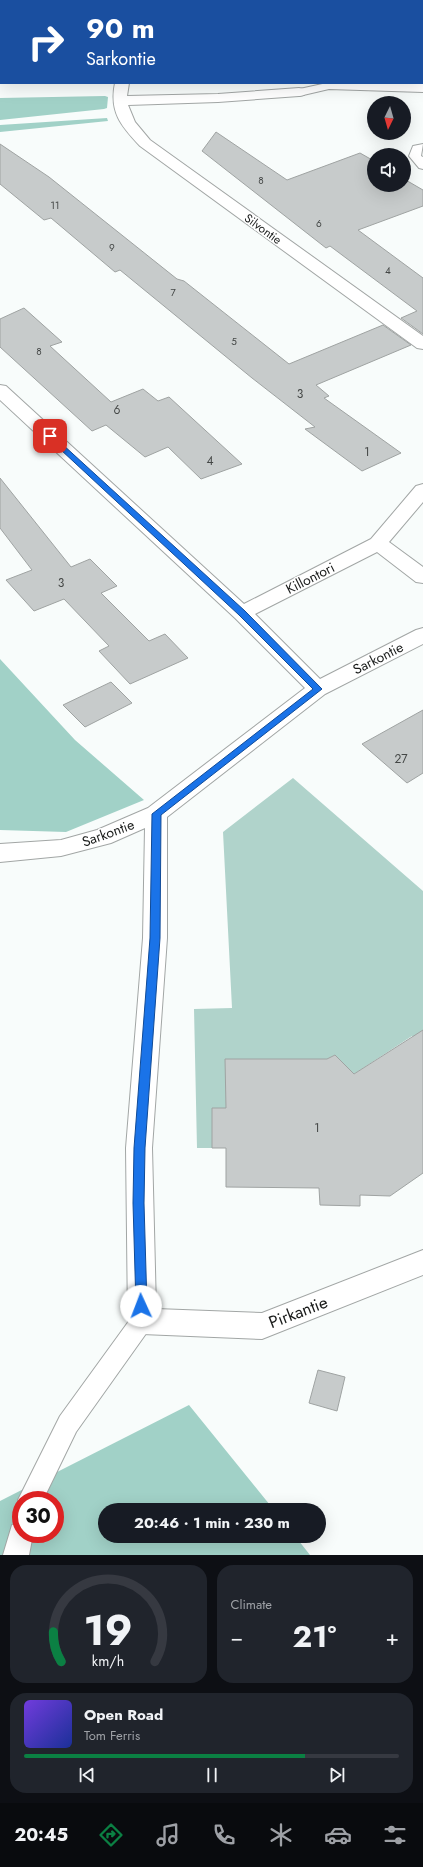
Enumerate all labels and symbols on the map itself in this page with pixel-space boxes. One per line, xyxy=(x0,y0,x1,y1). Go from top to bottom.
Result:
north arrow xyxy=(367,96,411,140)
house number: 8 xyxy=(258,173,264,188)
house number: 11 xyxy=(51,198,60,213)
street label: Silvontie xyxy=(240,209,286,249)
house number: 6 xyxy=(316,216,322,231)
house number: 9 xyxy=(109,240,115,255)
house number: 4 xyxy=(385,263,391,278)
house number: 7 xyxy=(170,285,176,300)
house number: 5 xyxy=(231,334,237,349)
house number: 8 xyxy=(36,344,42,359)
house number: 3 xyxy=(297,385,304,403)
house number: 6 xyxy=(114,401,121,419)
pin xyxy=(33,419,67,453)
house number: 1 xyxy=(364,443,370,461)
house number: 4 xyxy=(207,452,214,470)
street label: Killontori xyxy=(282,557,338,599)
house number: 3 xyxy=(58,574,65,592)
street label: Sarkontie xyxy=(349,637,407,679)
house number: 27 xyxy=(394,750,408,768)
street label: Sarkontie xyxy=(79,814,137,852)
house number: 1 xyxy=(314,1119,320,1137)
position arrow xyxy=(120,1285,162,1327)
street label: Pirkantie xyxy=(265,1290,331,1334)
speed limit sign: 30 xyxy=(12,1491,64,1543)

